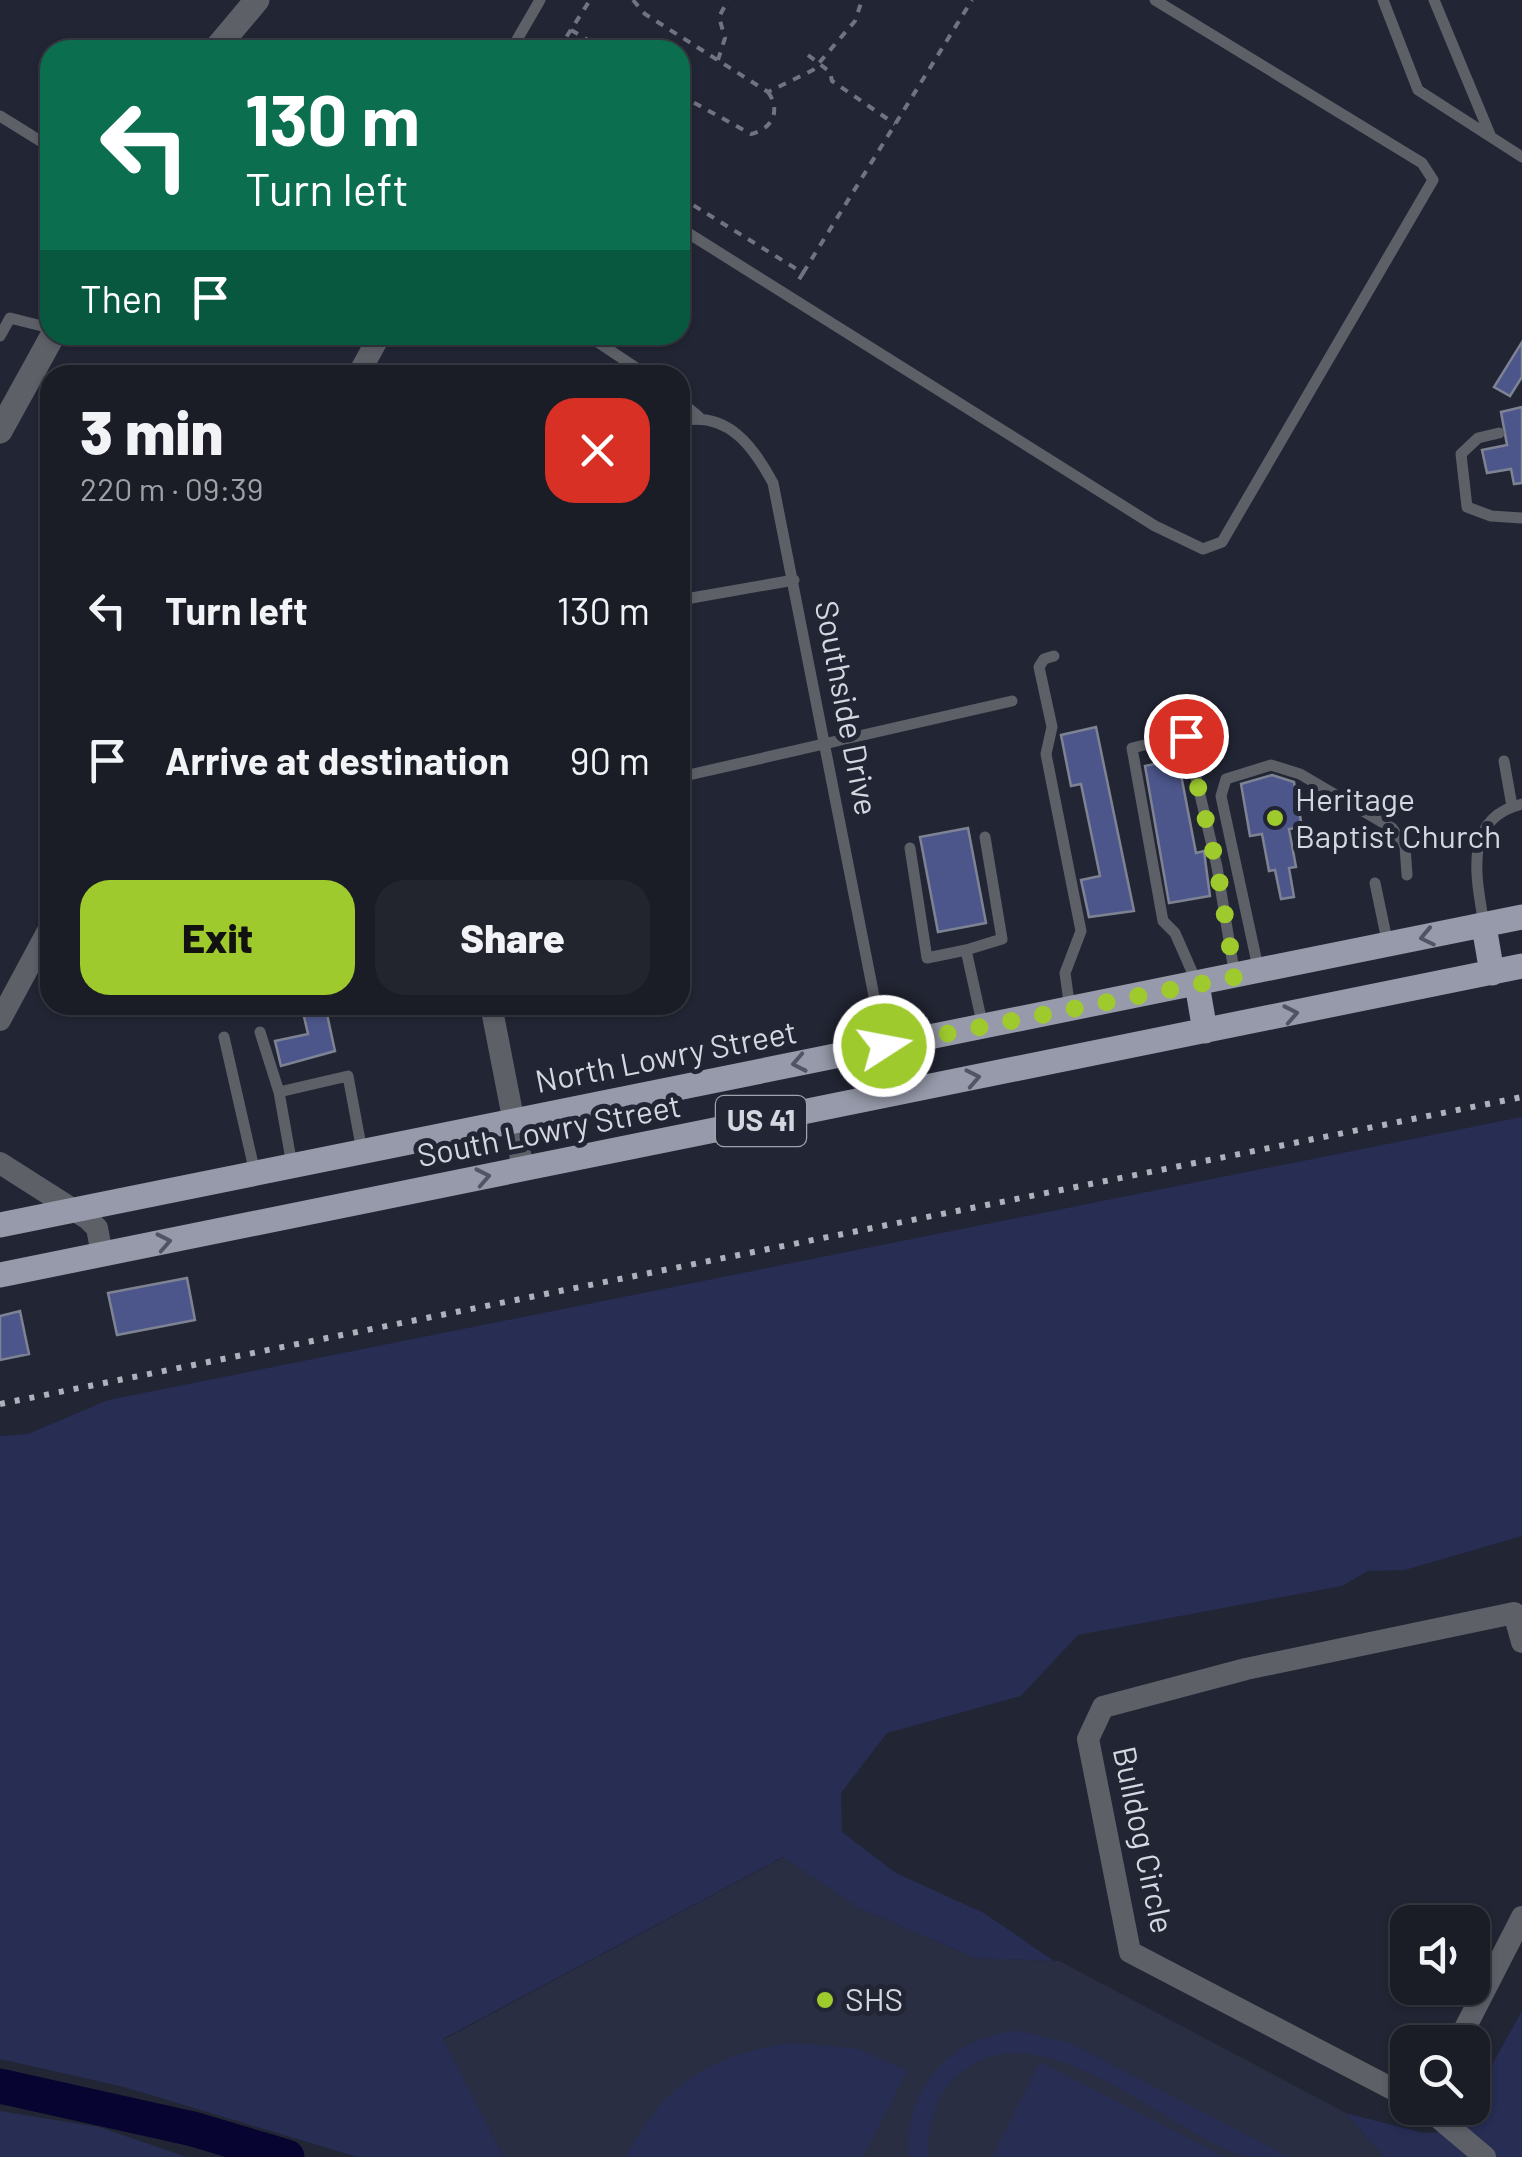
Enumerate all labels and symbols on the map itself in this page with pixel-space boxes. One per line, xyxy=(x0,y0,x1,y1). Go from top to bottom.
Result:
street label: Southside Drive xyxy=(809,597,887,818)
pin xyxy=(1144,694,1229,779)
place label: Heritage Baptist Church xyxy=(1295,779,1501,854)
marker: Heritage Baptist Church xyxy=(1264,807,1286,829)
one-way arrow xyxy=(1419,926,1436,947)
position arrow xyxy=(832,994,936,1098)
one-way arrow xyxy=(1283,1004,1300,1025)
street label: North Lowry Street xyxy=(532,1011,800,1099)
one-way arrow xyxy=(791,1052,808,1073)
one-way arrow xyxy=(965,1068,981,1089)
street label: South Lowry Street xyxy=(414,1085,684,1173)
road number: US 41 xyxy=(716,1096,806,1146)
one-way arrow xyxy=(474,1168,491,1189)
one-way arrow xyxy=(155,1232,172,1253)
street label: Bulldog Circle xyxy=(1107,1743,1183,1936)
place label: SHS xyxy=(845,1979,903,2017)
marker: SHS xyxy=(814,1989,836,2011)

